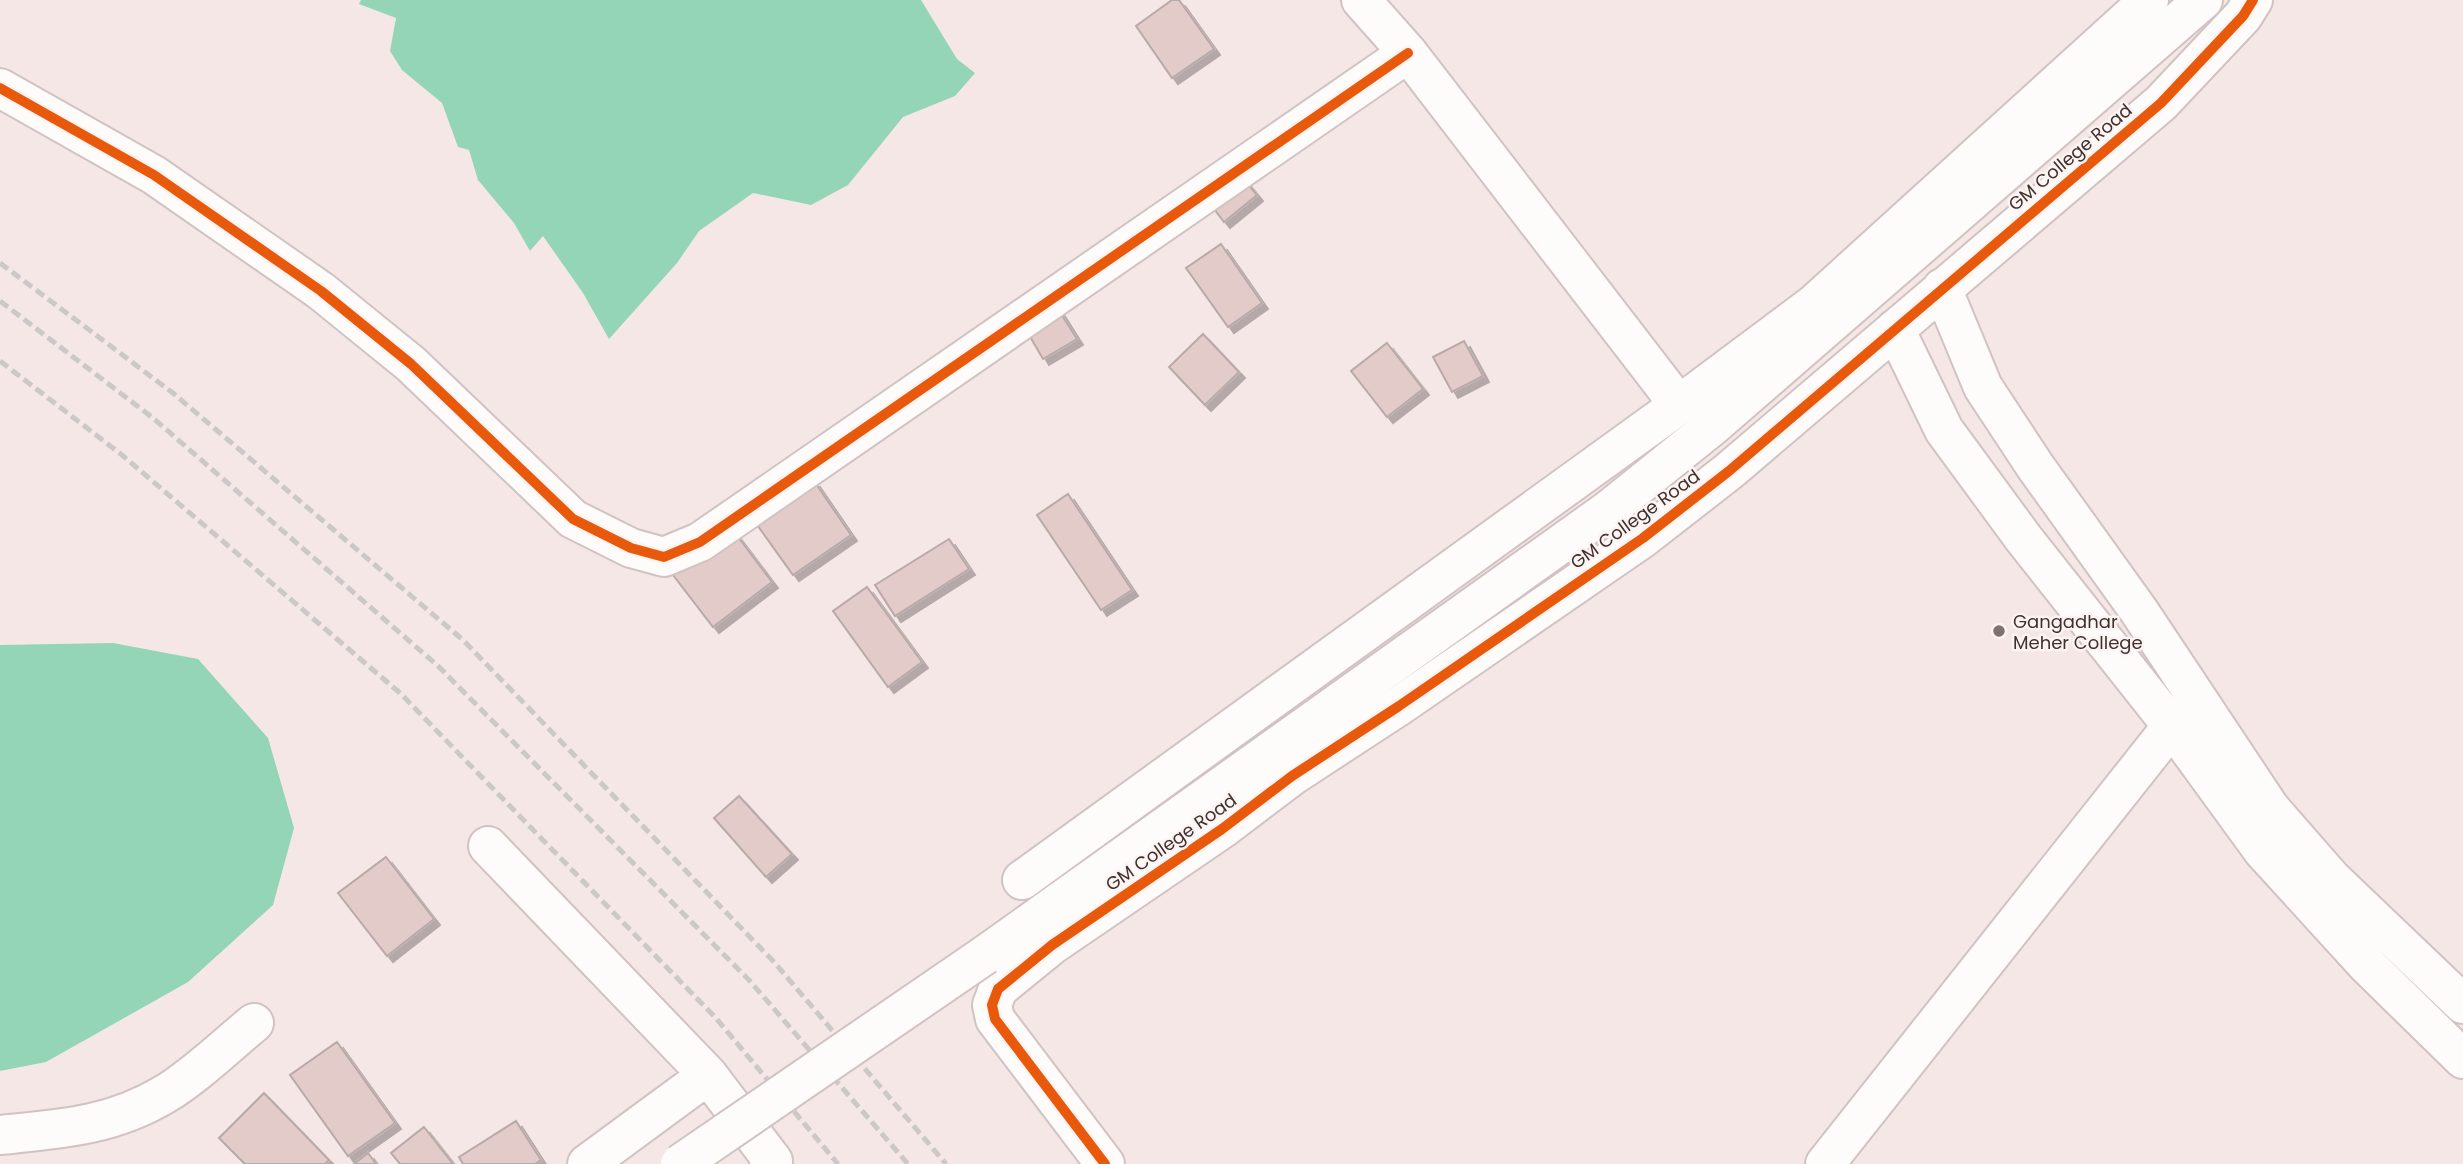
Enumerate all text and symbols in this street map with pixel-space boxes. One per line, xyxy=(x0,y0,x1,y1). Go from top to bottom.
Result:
street label: GM College Road xyxy=(2003,98,2137,216)
street label: GM College Road xyxy=(1565,463,1705,575)
place label: Gangadhar Meher College xyxy=(2013,609,2143,655)
marker: Gangadhar Meher College xyxy=(1991,623,2007,639)
street label: GM College Road xyxy=(1100,787,1242,897)

